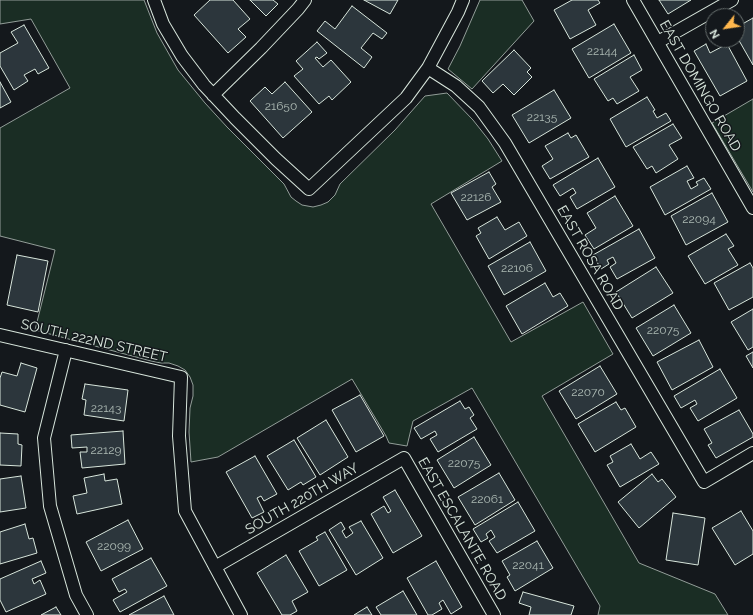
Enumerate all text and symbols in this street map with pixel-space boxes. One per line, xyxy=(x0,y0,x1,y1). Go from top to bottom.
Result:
north arrow xyxy=(705,8,745,48)
street label: EAST DOMINGO ROAD xyxy=(656,18,744,154)
house number: 22144 xyxy=(587,44,617,58)
house number: 21650 xyxy=(265,99,297,113)
house number: 22135 xyxy=(527,110,557,124)
house number: 22126 xyxy=(460,190,492,204)
street label: EAST ROSA ROAD xyxy=(553,203,627,313)
house number: 22094 xyxy=(682,212,716,226)
house number: 22106 xyxy=(501,261,533,275)
street label: SOUTH 222ND STREET xyxy=(19,316,169,366)
house number: 22075 xyxy=(647,323,679,337)
house number: 22070 xyxy=(571,385,605,399)
house number: 22143 xyxy=(91,401,121,415)
house number: 22129 xyxy=(91,443,121,457)
street label: EAST ESCALANTE ROAD xyxy=(414,455,510,603)
house number: 22075 xyxy=(448,456,480,470)
street label: SOUTH 220TH WAY xyxy=(242,460,362,538)
house number: 22061 xyxy=(471,492,503,506)
house number: 22099 xyxy=(97,539,131,553)
house number: 22041 xyxy=(512,558,544,572)

